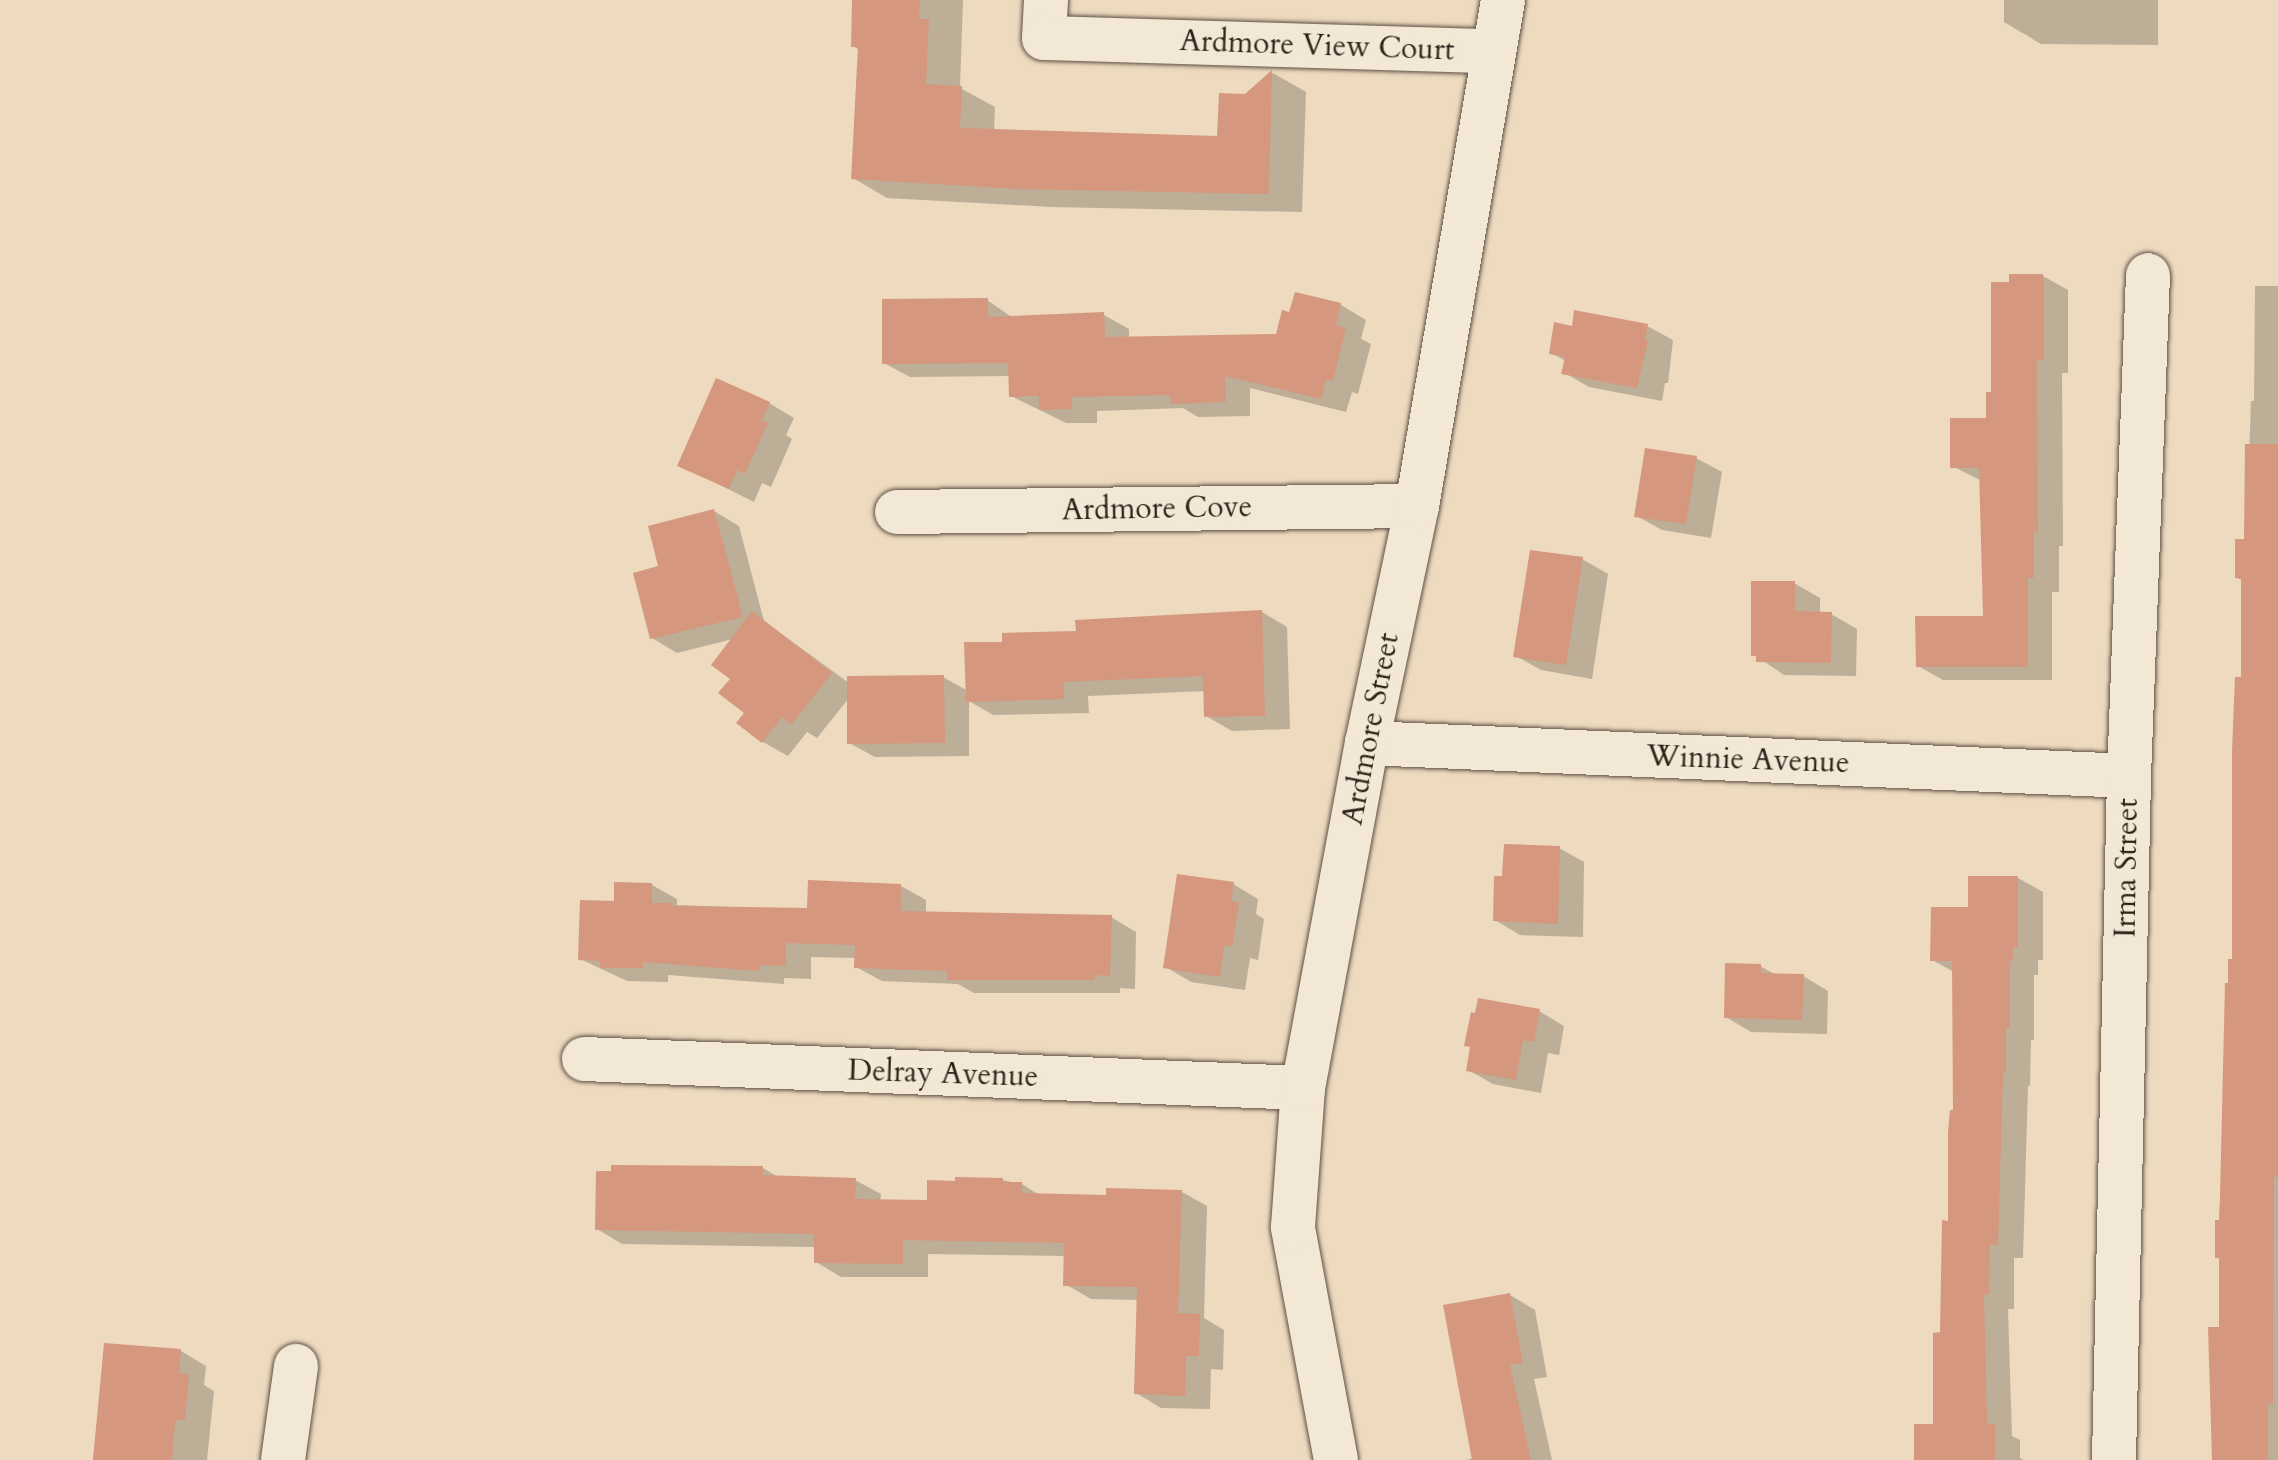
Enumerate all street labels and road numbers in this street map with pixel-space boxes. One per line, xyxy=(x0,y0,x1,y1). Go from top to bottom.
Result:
street label: Ardmore View Court xyxy=(1179,23,1455,69)
street label: Ardmore Cove xyxy=(1061,489,1253,529)
street label: Ardmore Street xyxy=(1335,630,1407,828)
street label: Winnie Avenue xyxy=(1646,738,1850,782)
street label: Irma Street xyxy=(2108,798,2146,938)
street label: Delray Avenue xyxy=(847,1053,1039,1095)

